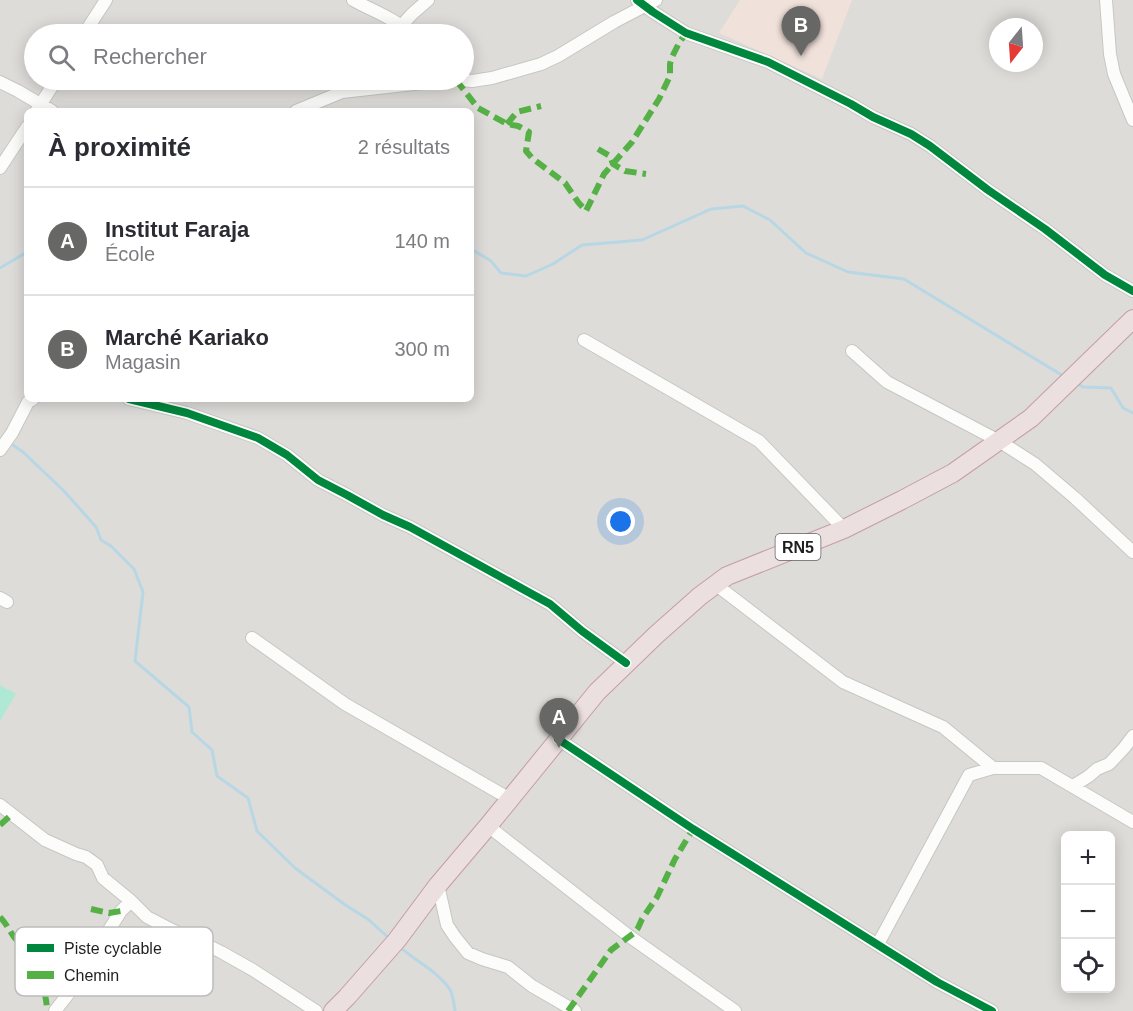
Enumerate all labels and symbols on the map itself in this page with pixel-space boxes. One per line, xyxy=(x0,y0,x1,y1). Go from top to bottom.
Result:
pin: B xyxy=(782,7,820,56)
north arrow xyxy=(989,18,1043,72)
your location xyxy=(606,507,635,536)
road number: RN5 xyxy=(776,534,820,560)
pin: A xyxy=(540,698,578,748)
legend xyxy=(15,927,213,996)
text: Piste cyclable xyxy=(64,940,162,957)
text: Chemin xyxy=(64,967,119,984)

